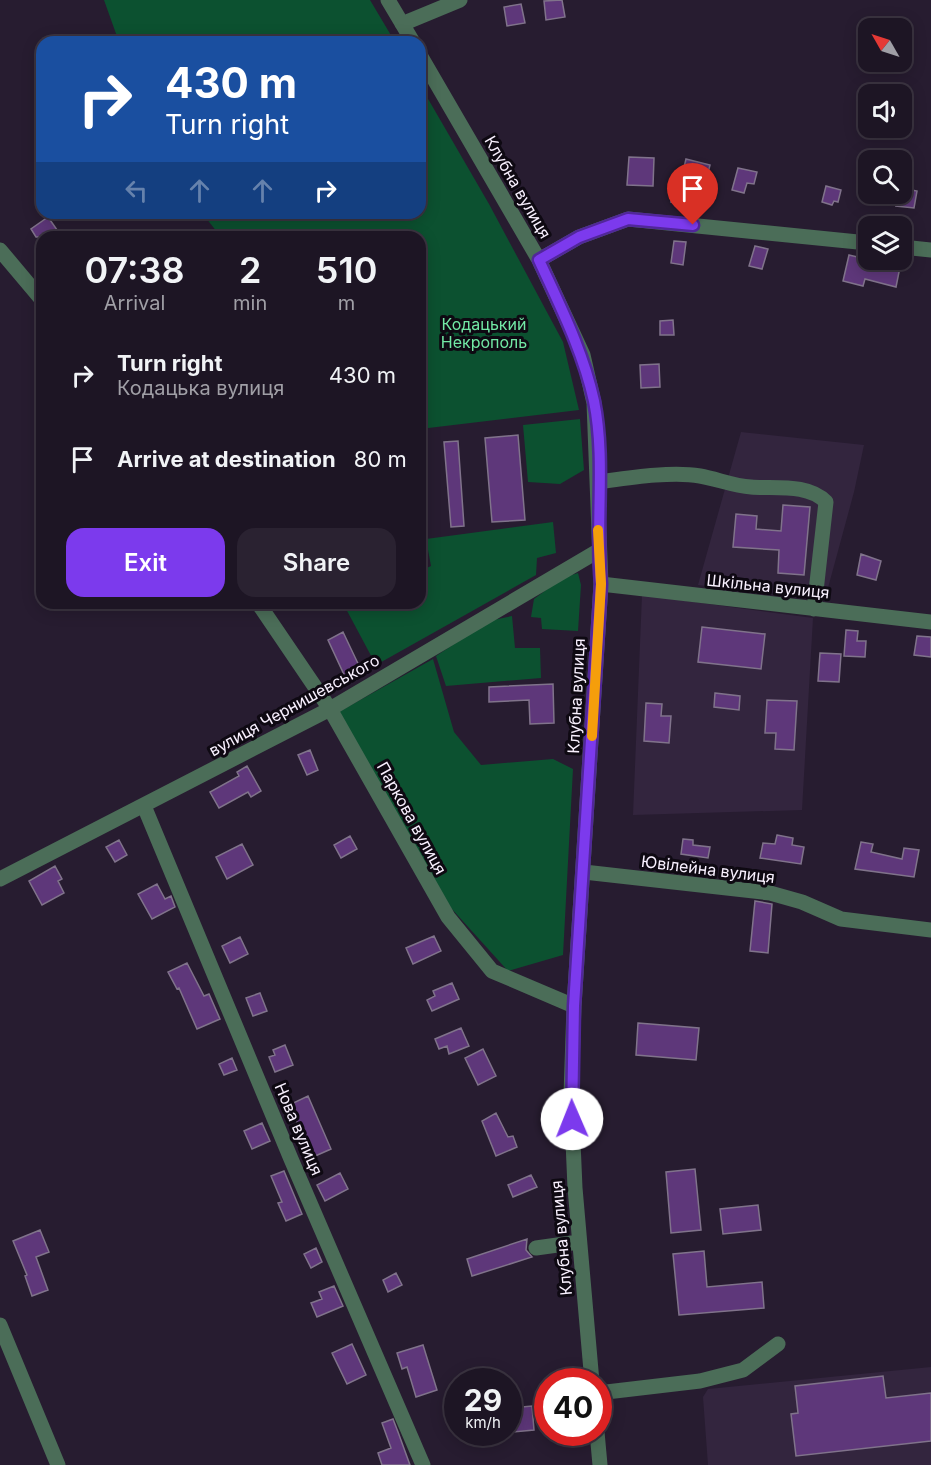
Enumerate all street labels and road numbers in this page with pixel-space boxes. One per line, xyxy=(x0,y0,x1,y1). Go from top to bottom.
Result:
street label: Клубна вулиця xyxy=(480,132,556,242)
street label: Шкільна вулиця xyxy=(706,570,830,602)
street label: Клубна вулиця xyxy=(563,638,589,754)
street label: вулиця Чернишевського xyxy=(205,650,383,760)
street label: Паркова вулиця xyxy=(373,758,451,878)
street label: Ювілейна вулиця xyxy=(640,851,776,887)
street label: Нова вулиця xyxy=(271,1080,327,1178)
street label: Клубна вулиця xyxy=(546,1180,576,1296)

